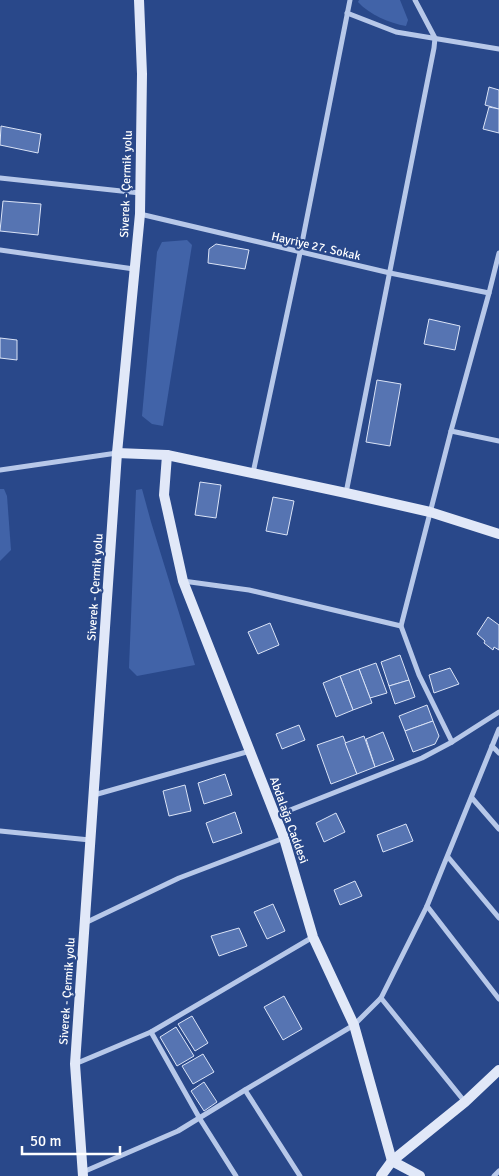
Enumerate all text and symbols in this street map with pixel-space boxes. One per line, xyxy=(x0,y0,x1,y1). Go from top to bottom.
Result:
street label: Siverek - Çermik yolu xyxy=(117,130,136,238)
street label: Hayriye 27. Sokak xyxy=(270,229,362,264)
street label: Siverek - Çermik yolu xyxy=(84,533,107,641)
street label: Abdalağa Caddesi xyxy=(266,775,311,866)
street label: Siverek - Çermik yolu xyxy=(56,937,79,1045)
scale bar xyxy=(22,1124,120,1156)
text: 50 m xyxy=(30,1132,61,1150)

